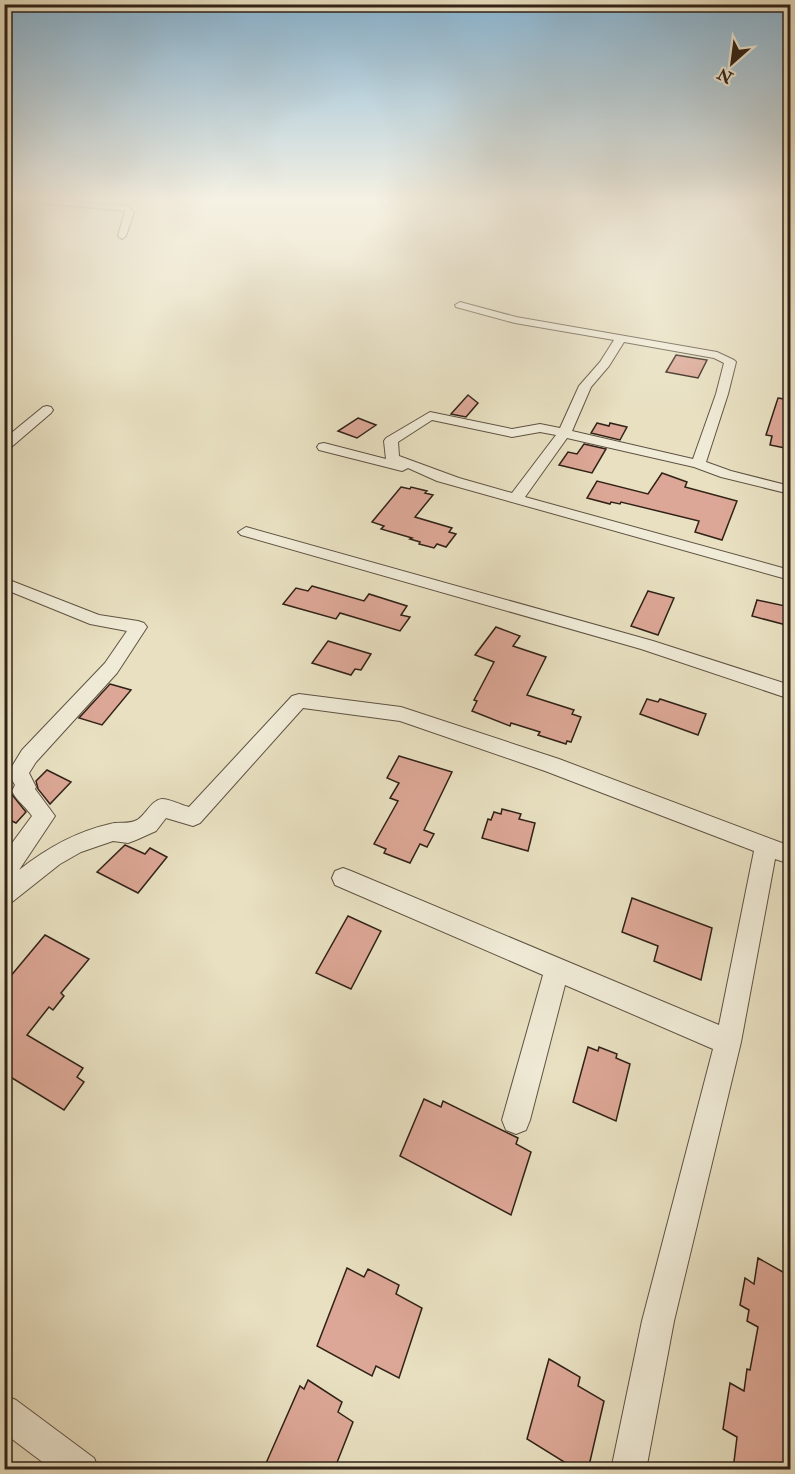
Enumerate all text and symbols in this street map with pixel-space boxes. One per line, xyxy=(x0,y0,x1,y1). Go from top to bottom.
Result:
north arrow xyxy=(702,33,762,93)
text: N xyxy=(714,63,737,88)

